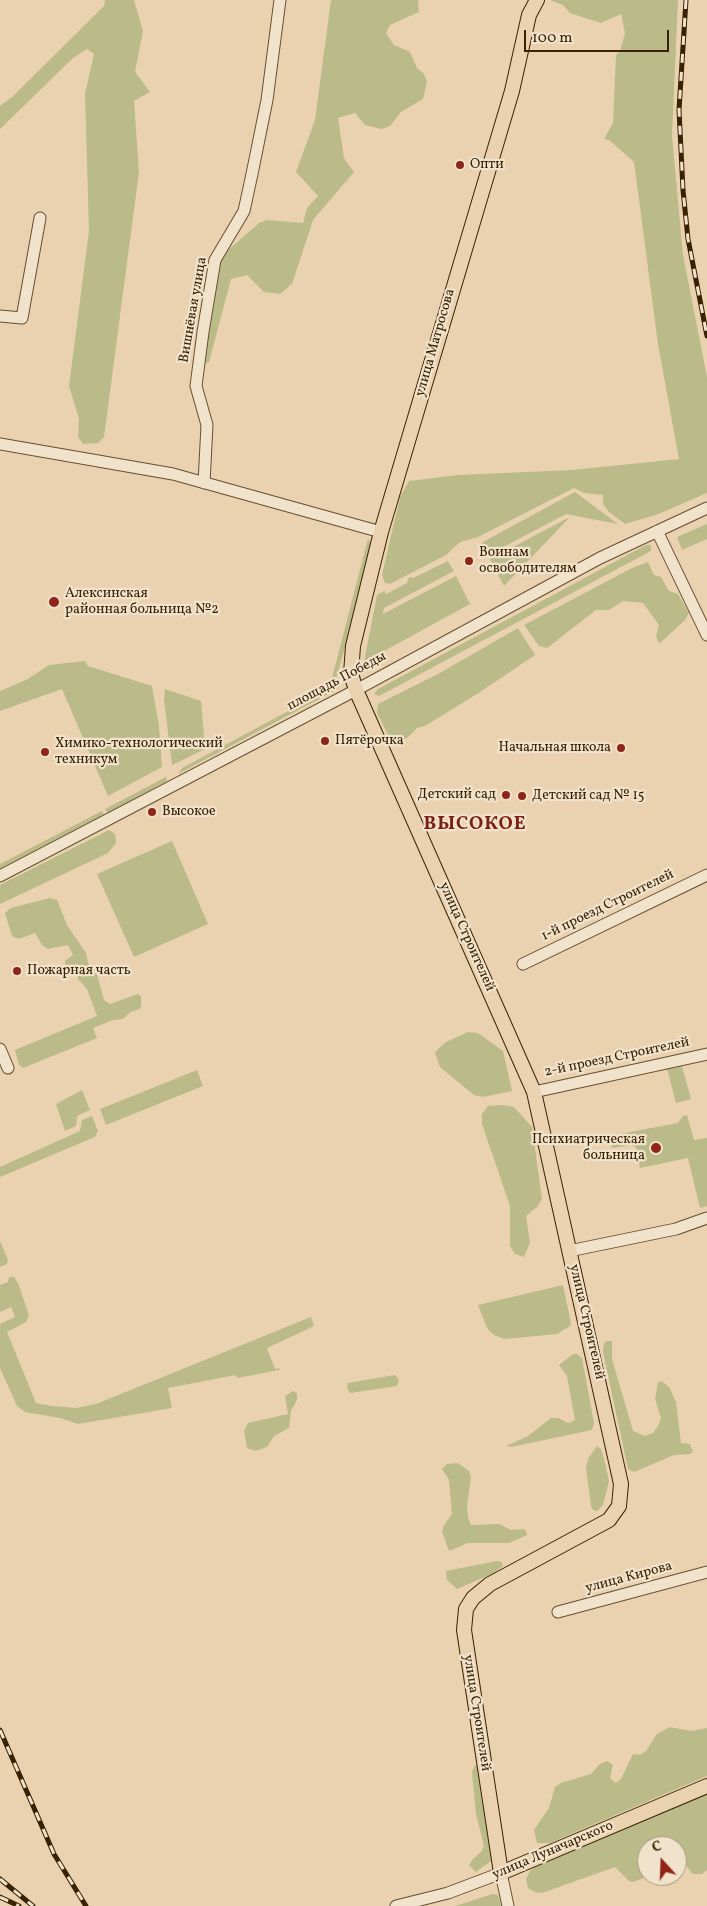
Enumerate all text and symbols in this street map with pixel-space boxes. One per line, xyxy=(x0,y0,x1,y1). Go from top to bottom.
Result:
scale bar xyxy=(527,20,672,52)
text: 100 m xyxy=(532,28,572,49)
place label: Опти xyxy=(470,157,504,173)
marker: Опти xyxy=(454,159,466,171)
street label: Вишнёвая улица xyxy=(176,256,212,364)
street label: улица Матросова xyxy=(413,287,459,399)
place label: Воинам освободителям xyxy=(479,545,577,578)
marker: Воинам освободителям xyxy=(463,555,475,567)
place label: Алексинская районная больница №2 xyxy=(65,586,219,618)
marker: Алексинская районная больница №2 xyxy=(47,595,61,609)
street label: площадь Победы xyxy=(285,649,389,715)
place label: Пятёрочка xyxy=(335,733,404,749)
marker: Пятёрочка xyxy=(319,735,331,747)
place label: Химико-технологический техникум xyxy=(55,736,223,769)
place label: Начальная школа xyxy=(499,740,611,756)
marker: Начальная школа xyxy=(615,742,627,754)
marker: Химико-технологический техникум xyxy=(39,746,51,758)
place label: Детский сад xyxy=(418,787,496,803)
place label: Детский сад № 15 xyxy=(532,788,645,804)
marker: Детский сад xyxy=(500,789,512,801)
marker: Детский сад № 15 xyxy=(516,790,528,802)
place label: Высокое xyxy=(162,804,216,820)
marker: Высокое xyxy=(146,806,158,818)
district label: ВЫСОКОЕ xyxy=(423,815,527,837)
street label: 1-й проезд Строителей xyxy=(539,867,677,945)
street label: улица Строителей xyxy=(434,880,498,994)
place label: Пожарная часть xyxy=(27,963,131,979)
marker: Пожарная часть xyxy=(11,965,23,977)
street label: 2-й проезд Строителей xyxy=(543,1034,691,1082)
place label: Психиатрическая больница xyxy=(532,1132,645,1164)
marker: Психиатрическая больница xyxy=(649,1141,663,1155)
street label: улица Строителей xyxy=(565,1263,607,1381)
street label: улица Кирова xyxy=(584,1558,674,1598)
street label: улица Строителей xyxy=(458,1653,494,1773)
street label: улица Луначарского xyxy=(490,1818,616,1884)
north arrow xyxy=(637,1836,687,1886)
text: С xyxy=(650,1837,665,1858)

